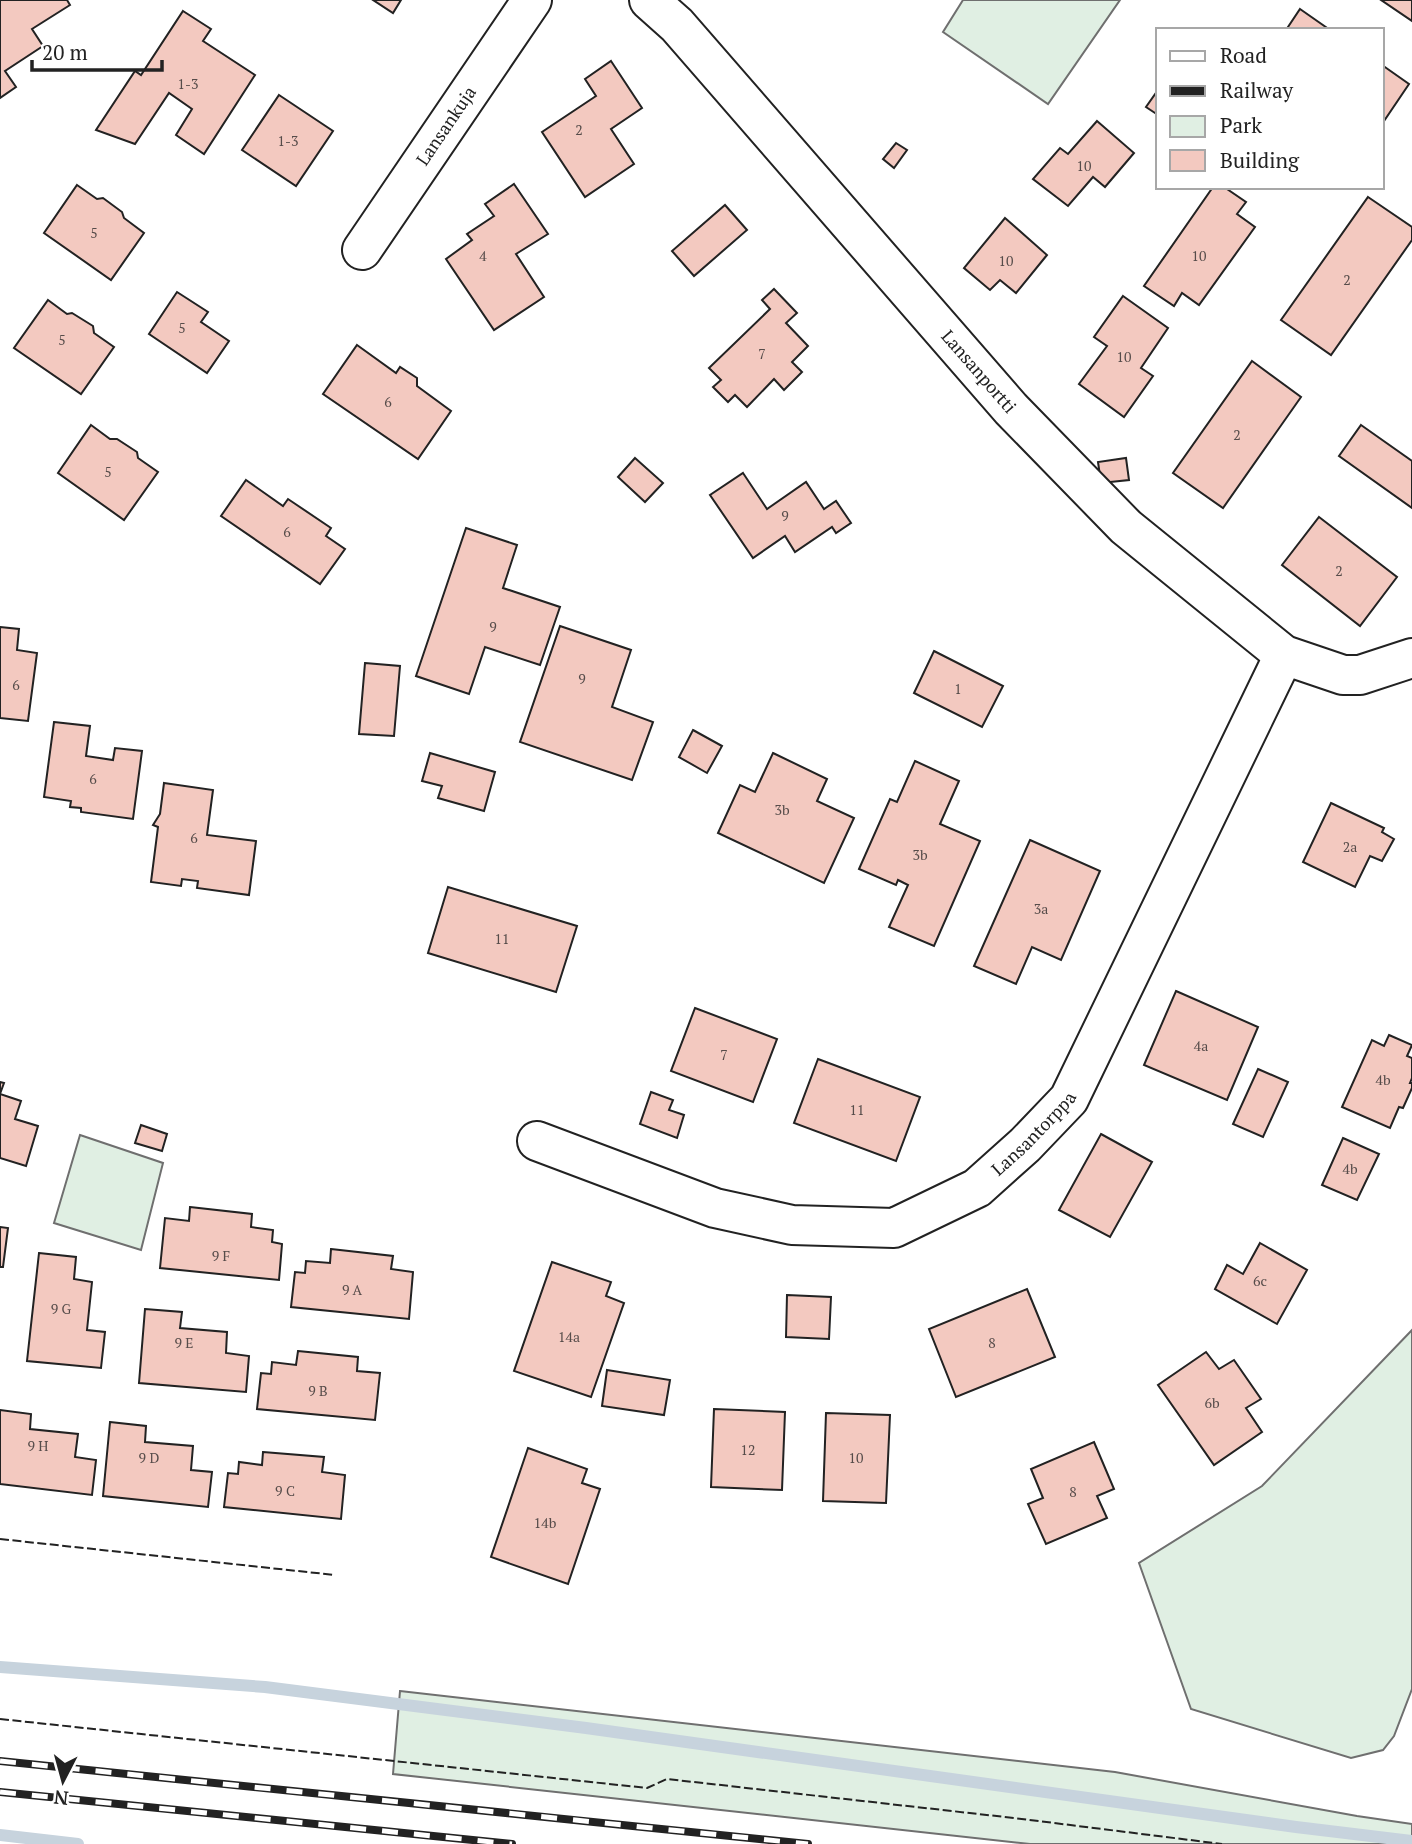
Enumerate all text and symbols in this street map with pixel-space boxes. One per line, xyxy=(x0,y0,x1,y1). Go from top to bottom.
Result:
scale bar xyxy=(32,28,161,72)
legend xyxy=(1156,28,1384,189)
text: 20 m xyxy=(42,38,88,66)
text: Road xyxy=(1220,41,1267,69)
house number: 1-3 xyxy=(178,74,198,93)
text: Railway xyxy=(1220,76,1294,104)
street label: Lansankuja xyxy=(410,81,481,170)
text: Park xyxy=(1220,111,1262,139)
house number: 2 xyxy=(575,120,583,139)
house number: 1-3 xyxy=(278,131,298,150)
text: Building xyxy=(1220,146,1300,174)
house number: 10 xyxy=(1077,156,1091,175)
house number: 5 xyxy=(90,223,98,242)
house number: 4 xyxy=(479,246,487,265)
house number: 10 xyxy=(1192,246,1206,265)
house number: 10 xyxy=(999,251,1013,270)
house number: 2 xyxy=(1343,270,1351,289)
house number: 5 xyxy=(178,318,186,337)
street label: Lansanportti xyxy=(936,324,1022,418)
house number: 5 xyxy=(58,330,66,349)
house number: 7 xyxy=(758,344,766,363)
house number: 10 xyxy=(1117,347,1131,366)
house number: 6 xyxy=(384,392,392,411)
house number: 2 xyxy=(1233,425,1241,444)
house number: 5 xyxy=(104,462,112,481)
house number: 9 xyxy=(781,506,789,525)
house number: 6 xyxy=(283,522,291,541)
house number: 2 xyxy=(1335,561,1343,580)
house number: 9 xyxy=(489,617,497,636)
house number: 9 xyxy=(578,669,586,688)
house number: 6 xyxy=(12,675,20,694)
house number: 1 xyxy=(954,679,962,698)
house number: 6 xyxy=(89,769,97,788)
house number: 3b xyxy=(774,800,790,819)
house number: 6 xyxy=(190,828,198,847)
house number: 2a xyxy=(1343,837,1357,856)
house number: 3b xyxy=(912,845,928,864)
house number: 3a xyxy=(1034,899,1048,918)
house number: 11 xyxy=(495,929,509,948)
house number: 4a xyxy=(1194,1036,1208,1055)
house number: 7 xyxy=(720,1045,728,1064)
house number: 4b xyxy=(1375,1070,1391,1089)
street label: Lansantorppa xyxy=(986,1088,1081,1180)
house number: 11 xyxy=(850,1100,864,1119)
house number: 4b xyxy=(1342,1159,1358,1178)
house number: 9 F xyxy=(212,1246,230,1265)
house number: 6c xyxy=(1253,1271,1267,1290)
house number: 9 A xyxy=(342,1280,363,1299)
house number: 9 G xyxy=(51,1299,72,1318)
house number: 14a xyxy=(558,1327,580,1346)
house number: 9 E xyxy=(174,1333,194,1352)
house number: 8 xyxy=(988,1333,996,1352)
house number: 9 B xyxy=(308,1381,328,1400)
house number: 6b xyxy=(1204,1393,1220,1412)
house number: 9 H xyxy=(27,1436,49,1455)
house number: 12 xyxy=(741,1440,755,1459)
house number: 9 D xyxy=(139,1448,159,1467)
house number: 10 xyxy=(849,1448,863,1467)
house number: 9 C xyxy=(275,1481,295,1500)
house number: 8 xyxy=(1069,1482,1077,1501)
house number: 14b xyxy=(534,1513,557,1532)
north arrow xyxy=(28,1746,98,1816)
text: N xyxy=(52,1785,70,1812)

